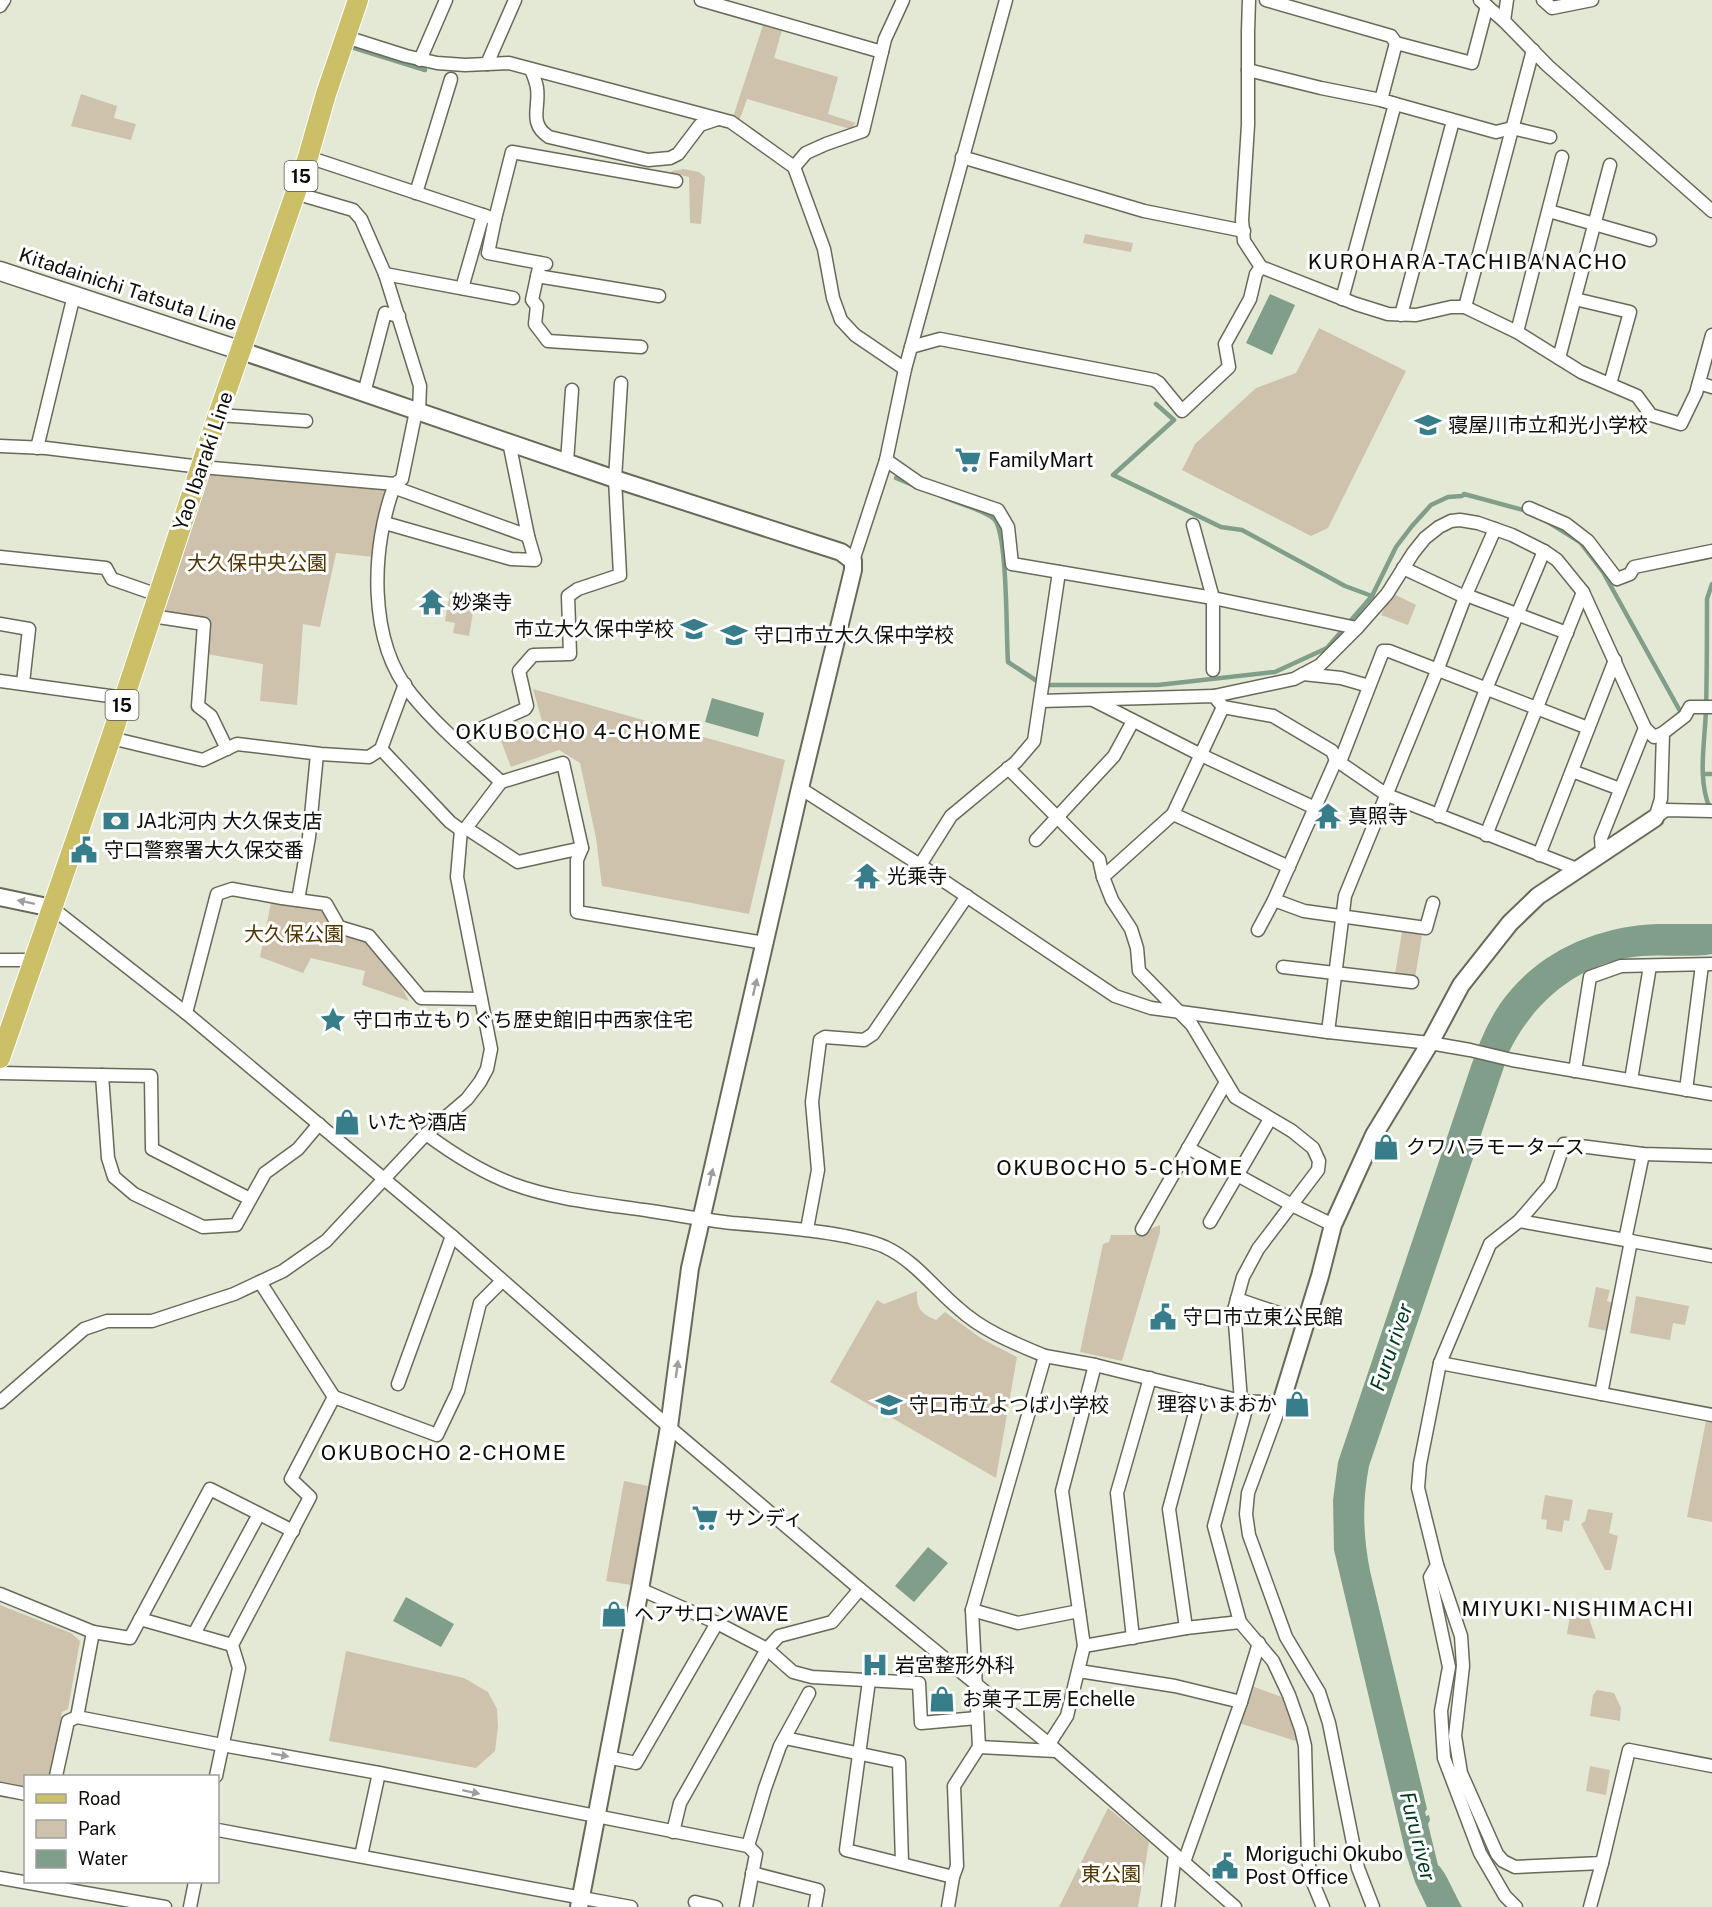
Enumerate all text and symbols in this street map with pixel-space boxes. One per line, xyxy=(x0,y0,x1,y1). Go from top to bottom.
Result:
road number: 15 xyxy=(284,161,318,191)
street label: Kitadainichi Tatsuta Line xyxy=(16,242,240,336)
district label: KUROHARA-TACHIBANACHO xyxy=(1308,249,1628,274)
street label: Yao Ibaraki Line xyxy=(168,388,238,534)
school or university icon: 寝屋川市立和光小学校 xyxy=(1413,410,1443,440)
place label: 寝屋川市立和光小学校 xyxy=(1448,413,1648,437)
supermarket icon: FamilyMart xyxy=(953,445,983,475)
place label: FamilyMart xyxy=(988,448,1094,472)
park label: 大久保中央公園 xyxy=(187,551,327,575)
temple icon: 妙楽寺 xyxy=(417,587,447,617)
place label: 妙楽寺 xyxy=(452,590,512,614)
school or university icon: 市立大久保中学校 xyxy=(679,614,709,644)
place label: 市立大久保中学校 xyxy=(514,617,674,641)
school or university icon: 守口市立大久保中学校 xyxy=(719,620,749,650)
place label: 守口市立大久保中学校 xyxy=(754,623,954,647)
road number: 15 xyxy=(106,690,138,720)
district label: OKUBOCHO 4-CHOME xyxy=(455,719,703,744)
temple icon: 真照寺 xyxy=(1313,801,1343,831)
place label: 真照寺 xyxy=(1348,804,1408,828)
bank icon: JA北河内 大久保支店 xyxy=(101,806,131,836)
place label: JA北河内 大久保支店 xyxy=(136,809,322,833)
public building icon: 守口警察署大久保交番 xyxy=(69,835,99,865)
place label: 守口警察署大久保交番 xyxy=(104,838,304,862)
temple icon: 光乘寺 xyxy=(852,861,882,891)
place label: 光乘寺 xyxy=(887,864,947,888)
one-way arrow xyxy=(16,897,35,906)
park label: 大久保公園 xyxy=(244,922,344,946)
one-way arrow xyxy=(751,978,761,997)
place icon: 守口市立もりぐち歴史館旧中西家住宅 xyxy=(318,1005,348,1035)
place label: 守口市立もりぐち歴史館旧中西家住宅 xyxy=(353,1008,693,1032)
shop icon: いたや酒店 xyxy=(332,1107,362,1137)
place label: いたや酒店 xyxy=(367,1110,467,1134)
shop icon: クワハラモータース xyxy=(1371,1132,1401,1162)
place label: クワハラモータース xyxy=(1406,1135,1585,1159)
district label: OKUBOCHO 5-CHOME xyxy=(996,1155,1244,1180)
one-way arrow xyxy=(706,1168,716,1186)
water label: Furu river xyxy=(1364,1299,1418,1394)
public building icon: 守口市立東公民館 xyxy=(1148,1302,1178,1332)
place label: 守口市立東公民館 xyxy=(1183,1305,1343,1329)
one-way arrow xyxy=(672,1359,681,1378)
shop icon: 理容いまおか xyxy=(1282,1389,1312,1419)
school or university icon: 守口市立よつば小学校 xyxy=(874,1390,904,1420)
place label: 理容いまおか xyxy=(1157,1392,1277,1416)
place label: 守口市立よつば小学校 xyxy=(909,1393,1109,1417)
district label: OKUBOCHO 2-CHOME xyxy=(321,1440,567,1465)
supermarket icon: サンディ xyxy=(690,1503,720,1533)
place label: サンディ xyxy=(725,1506,804,1530)
district label: MIYUKI-NISHIMACHI xyxy=(1462,1596,1694,1621)
shop icon: ヘアサロンWAVE xyxy=(599,1599,629,1629)
place label: ヘアサロンWAVE xyxy=(634,1602,789,1626)
hospital icon: 岩宮整形外科 xyxy=(860,1650,890,1680)
place label: 岩宮整形外科 xyxy=(895,1653,1015,1677)
shop icon: お菓子工房 Echelle xyxy=(927,1684,957,1714)
place label: お菓子工房 Echelle xyxy=(962,1687,1135,1711)
one-way arrow xyxy=(270,1751,289,1760)
legend xyxy=(24,1775,219,1883)
one-way arrow xyxy=(462,1787,480,1797)
text: Road xyxy=(78,1788,121,1809)
water label: Furu river xyxy=(1395,1789,1441,1884)
text: Park xyxy=(78,1818,116,1839)
place label: Moriguchi Okubo Post Office xyxy=(1245,1842,1403,1889)
text: Water xyxy=(78,1848,128,1869)
public building icon: Moriguchi Okubo Post Office xyxy=(1210,1851,1240,1881)
park label: 東公園 xyxy=(1081,1862,1141,1886)

